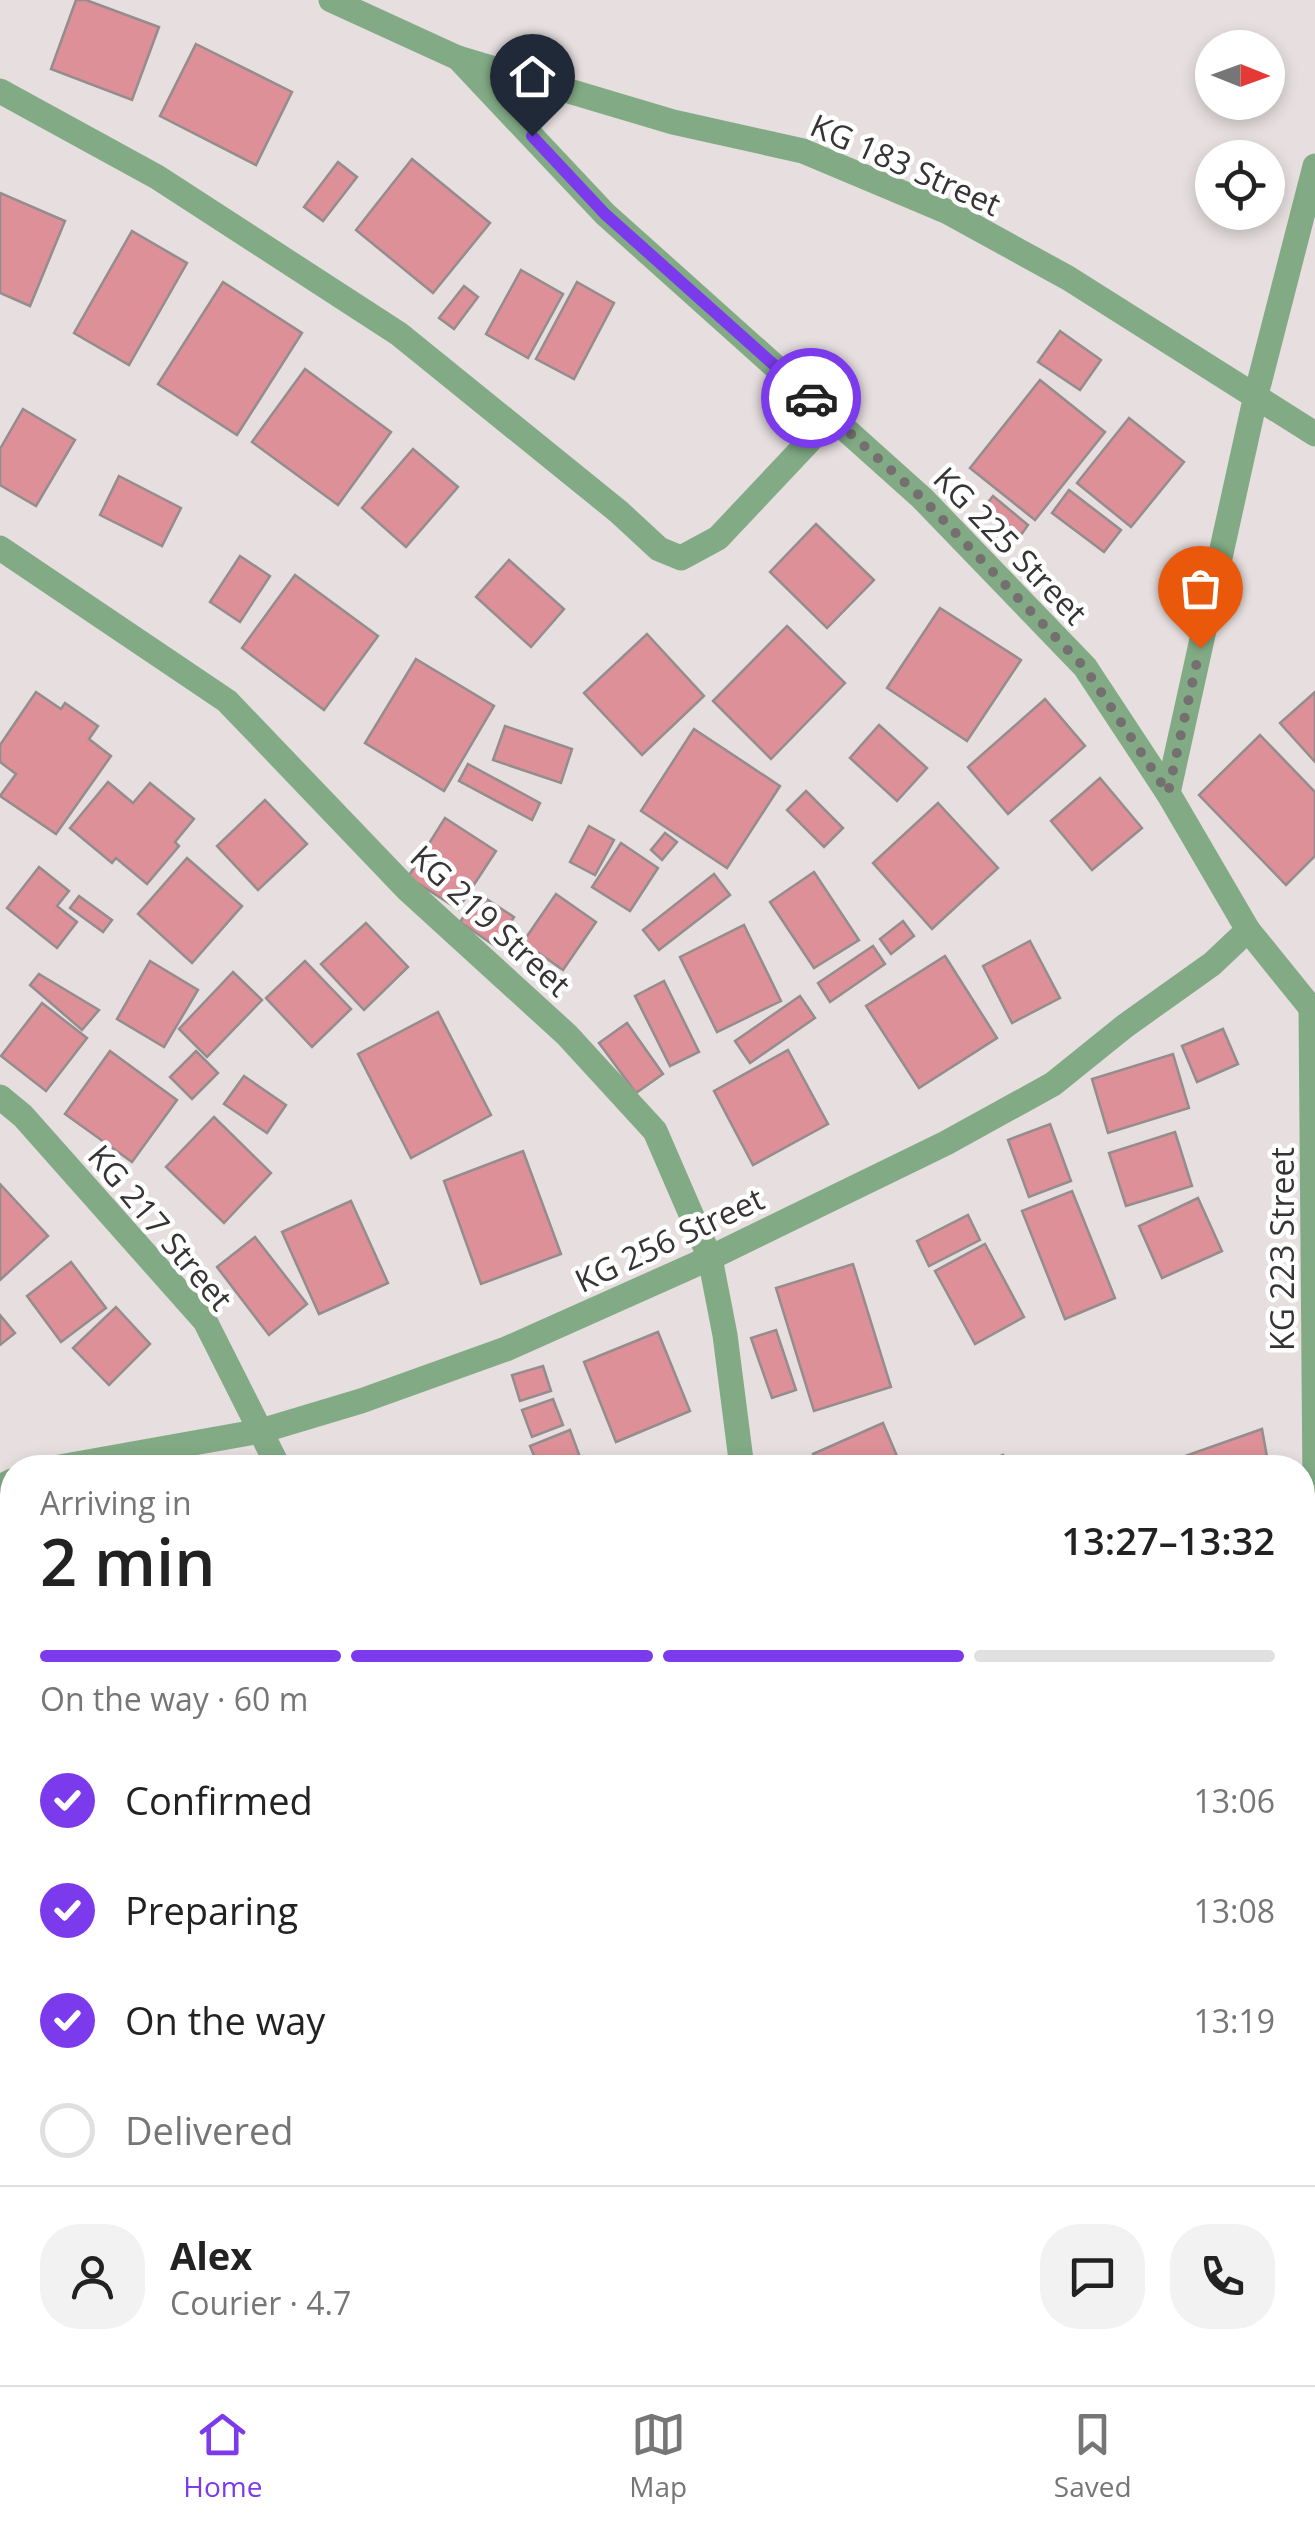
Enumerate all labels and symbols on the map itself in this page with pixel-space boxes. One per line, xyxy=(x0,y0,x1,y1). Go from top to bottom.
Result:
north arrow xyxy=(1195,30,1285,120)
pin xyxy=(490,34,575,137)
street label: KG 183 Street xyxy=(804,103,1008,225)
courier xyxy=(761,348,861,448)
street label: KG 225 Street xyxy=(925,457,1097,633)
pin xyxy=(1158,546,1243,649)
street label: KG 219 Street xyxy=(402,835,580,1005)
street label: KG 217 Street xyxy=(79,1135,243,1319)
street label: KG 223 Street xyxy=(1260,1147,1303,1351)
street label: KG 256 Street xyxy=(568,1176,770,1302)

